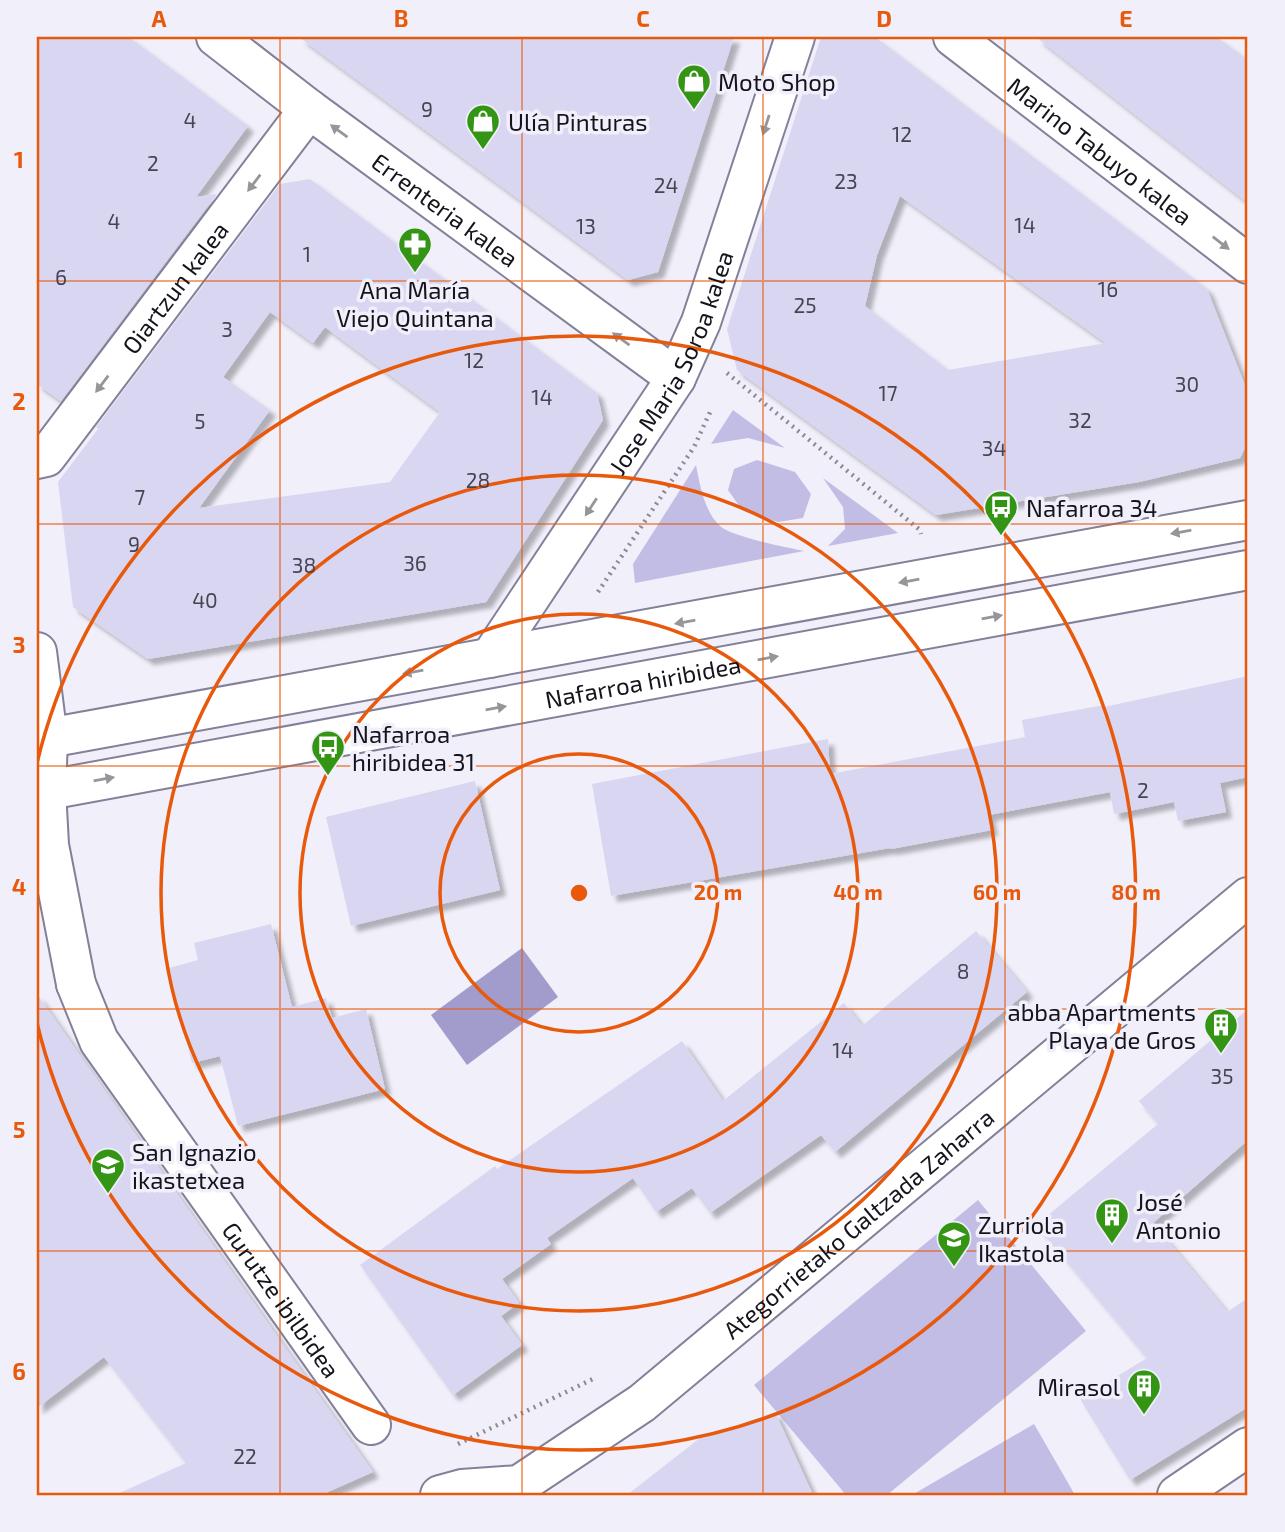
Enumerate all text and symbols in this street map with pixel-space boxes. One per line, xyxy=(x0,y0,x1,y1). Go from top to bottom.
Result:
text: A xyxy=(151,4,167,32)
text: B xyxy=(394,4,408,32)
text: C xyxy=(636,4,650,32)
text: D xyxy=(876,4,892,32)
text: E xyxy=(1119,4,1133,32)
shop icon: Moto Shop xyxy=(675,62,713,111)
place label: Moto Shop xyxy=(718,67,836,96)
street label: Marino Tabuyo kalea xyxy=(1003,70,1198,230)
house number: 9 xyxy=(421,96,433,121)
shop icon: Ulía Pinturas xyxy=(464,102,502,151)
house number: 4 xyxy=(184,107,196,132)
place label: Ulía Pinturas xyxy=(508,107,648,136)
one-way arrow xyxy=(760,114,771,135)
house number: 12 xyxy=(892,121,912,146)
one-way arrow xyxy=(330,124,348,138)
text: 1 xyxy=(14,145,24,173)
street label: Errenteria kalea xyxy=(367,146,524,272)
house number: 2 xyxy=(147,150,159,175)
house number: 23 xyxy=(834,168,858,193)
house number: 24 xyxy=(654,172,678,197)
one-way arrow xyxy=(247,174,261,192)
house number: 4 xyxy=(108,208,120,233)
house number: 14 xyxy=(1014,212,1036,237)
house number: 13 xyxy=(576,213,596,238)
street label: Oiartzun kalea xyxy=(115,216,233,359)
pharmacy icon: Ana María Viejo Quintana xyxy=(396,225,434,274)
one-way arrow xyxy=(1211,235,1229,250)
house number: 1 xyxy=(303,241,311,266)
street label: Jose Maria Soroa kalea xyxy=(602,247,738,479)
house number: 6 xyxy=(55,264,67,289)
place label: Ana María Viejo Quintana xyxy=(336,275,494,332)
house number: 16 xyxy=(1098,276,1118,301)
house number: 25 xyxy=(793,292,817,317)
house number: 3 xyxy=(221,316,233,341)
one-way arrow xyxy=(612,331,630,346)
house number: 12 xyxy=(464,347,484,372)
house number: 30 xyxy=(1175,371,1199,396)
one-way arrow xyxy=(95,375,109,393)
house number: 17 xyxy=(878,380,898,405)
house number: 14 xyxy=(531,384,553,409)
text: 2 xyxy=(12,387,26,415)
house number: 32 xyxy=(1068,407,1092,432)
house number: 5 xyxy=(194,408,206,433)
house number: 34 xyxy=(982,435,1006,460)
house number: 28 xyxy=(466,467,490,492)
house number: 7 xyxy=(135,484,146,509)
bus stop icon: Nafarroa 34 xyxy=(982,488,1020,537)
place label: Nafarroa 34 xyxy=(1026,493,1158,522)
one-way arrow xyxy=(585,497,598,517)
one-way arrow xyxy=(1170,527,1192,538)
house number: 9 xyxy=(128,531,140,556)
house number: 36 xyxy=(403,550,427,575)
house number: 38 xyxy=(292,552,316,577)
one-way arrow xyxy=(898,576,920,587)
house number: 40 xyxy=(192,587,218,612)
one-way arrow xyxy=(981,611,1003,622)
one-way arrow xyxy=(674,617,696,628)
text: 3 xyxy=(12,630,26,658)
street label: Nafarroa hiribidea xyxy=(543,649,743,713)
one-way arrow xyxy=(757,652,779,663)
one-way arrow xyxy=(402,667,424,678)
one-way arrow xyxy=(485,702,507,713)
place label: Nafarroa hiribidea 31 xyxy=(352,719,475,776)
bus stop icon: Nafarroa hiribidea 31 xyxy=(309,728,347,777)
one-way arrow xyxy=(93,774,115,785)
house number: 2 xyxy=(1137,777,1149,802)
text: 4 xyxy=(12,872,26,900)
text: 20 m xyxy=(694,879,742,904)
text: 40 m xyxy=(833,879,883,904)
text: 60 m xyxy=(973,879,1021,904)
text: 80 m xyxy=(1111,879,1161,904)
centre of rings xyxy=(567,881,591,905)
house number: 8 xyxy=(957,958,969,983)
place label: abba Apartments Playa de Gros xyxy=(1008,997,1196,1054)
building icon: abba Apartments Playa de Gros xyxy=(1202,1006,1240,1055)
house number: 14 xyxy=(832,1037,854,1062)
house number: 35 xyxy=(1211,1063,1233,1088)
street label: Ategorrietako Galtzada Zaharra xyxy=(717,1102,999,1344)
text: 5 xyxy=(13,1115,25,1143)
place label: San Ignazio ikastetxea xyxy=(132,1137,257,1194)
school or university icon: San Ignazio ikastetxea xyxy=(89,1146,127,1195)
place label: José Antonio xyxy=(1136,1187,1221,1244)
building icon: José Antonio xyxy=(1093,1196,1131,1245)
place label: Zurriola Ikastola xyxy=(978,1210,1065,1267)
street label: Gurutze ibilbidea xyxy=(217,1216,347,1383)
school or university icon: Zurriola Ikastola xyxy=(935,1219,973,1268)
text: 6 xyxy=(12,1357,26,1385)
building icon: Mirasol xyxy=(1125,1367,1163,1416)
place label: Mirasol xyxy=(1037,1372,1120,1401)
house number: 22 xyxy=(233,1443,257,1468)

